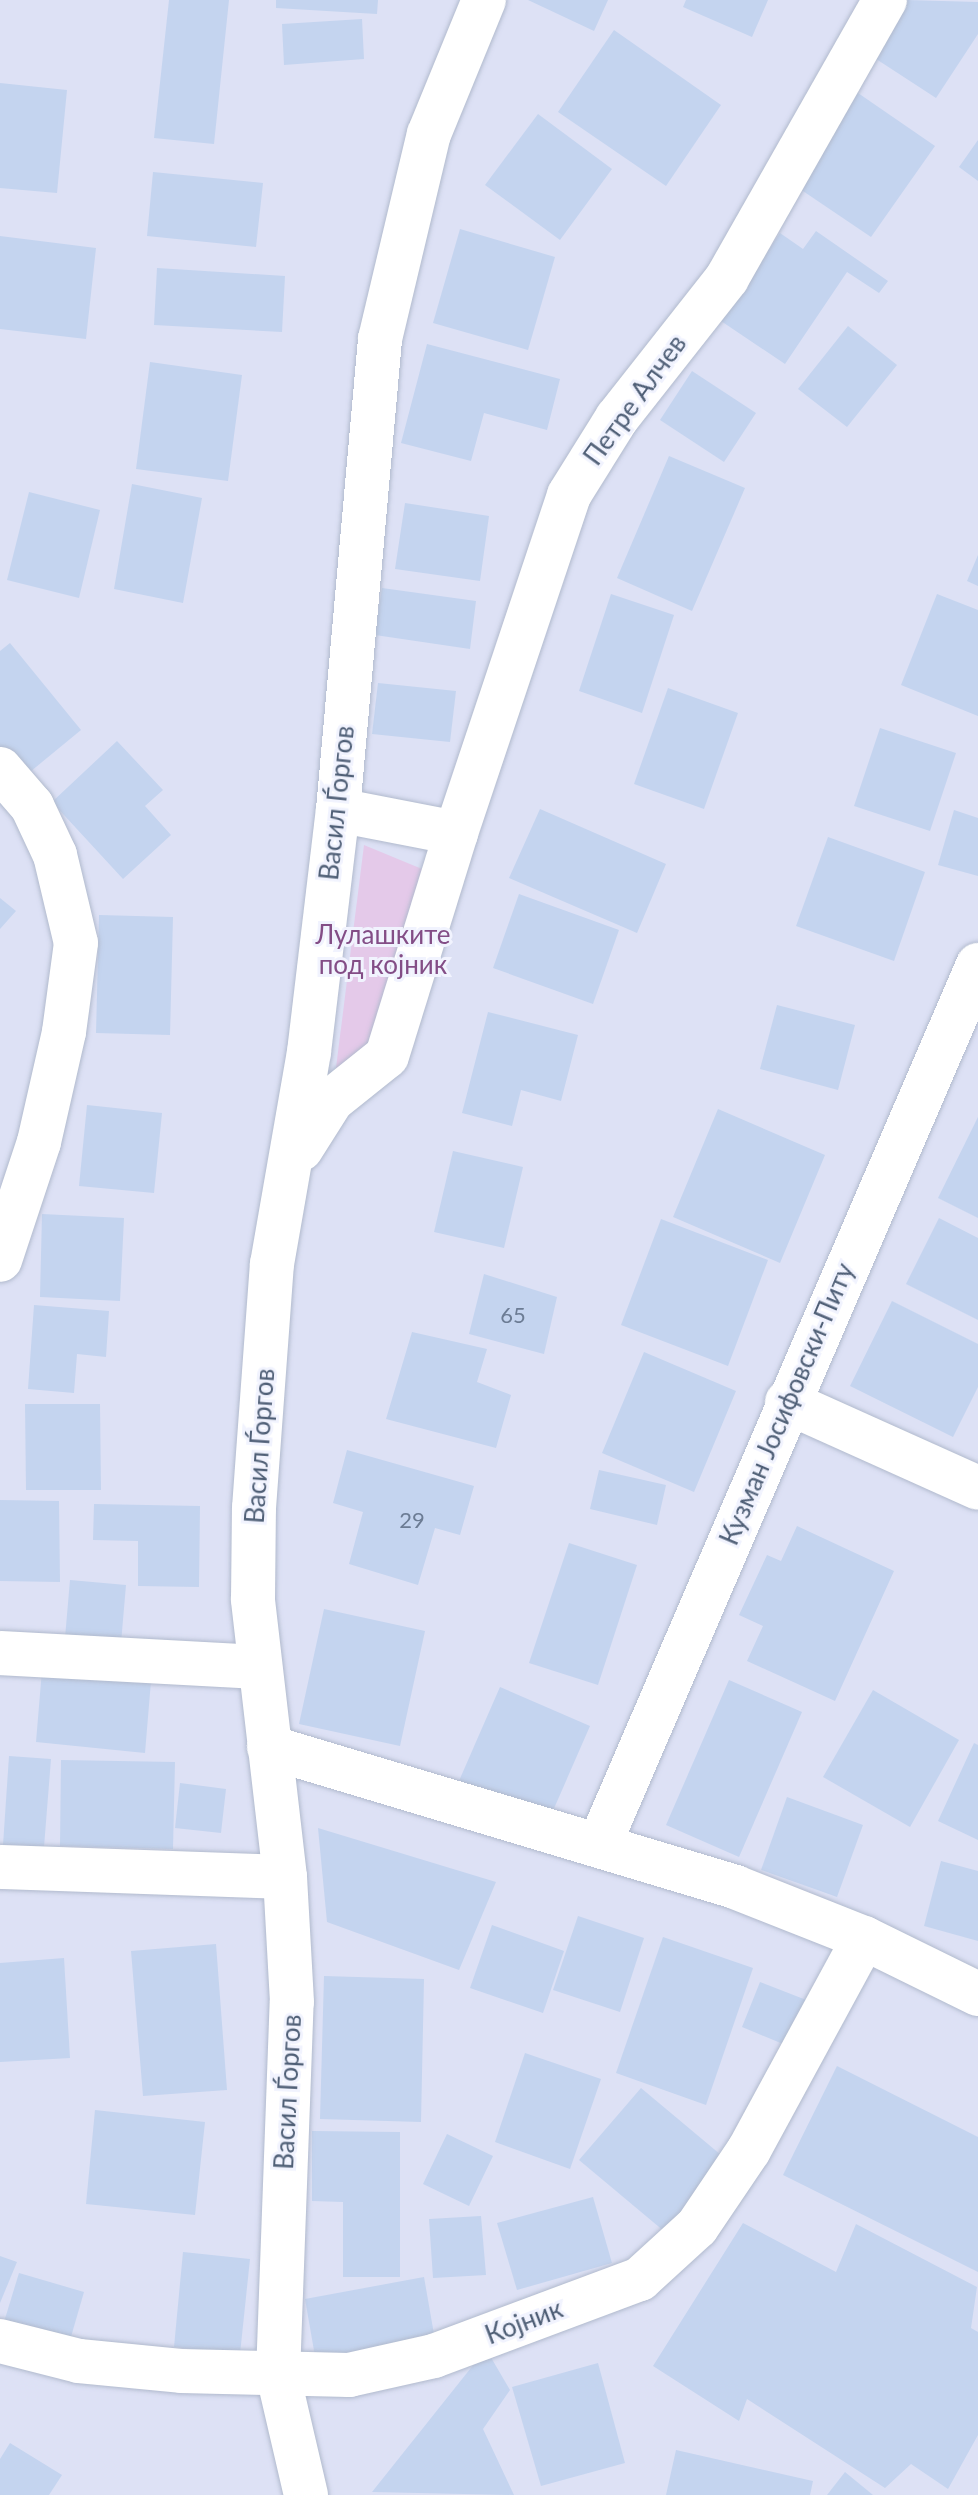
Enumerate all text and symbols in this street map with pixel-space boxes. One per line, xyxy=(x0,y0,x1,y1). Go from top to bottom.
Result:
street label: Петре Алчев xyxy=(577,329,693,471)
street label: Васил Ѓоргов xyxy=(313,724,361,882)
park label: Лулашките под којник xyxy=(315,919,451,980)
street label: Кузман Јосифовски-Питу xyxy=(713,1258,861,1550)
house number: 65 xyxy=(500,1302,526,1328)
street label: Васил Ѓоргов xyxy=(239,1367,281,1525)
house number: 29 xyxy=(399,1507,425,1533)
street label: Васил Ѓоргов xyxy=(268,2014,308,2170)
street label: Којник xyxy=(481,2293,567,2351)

